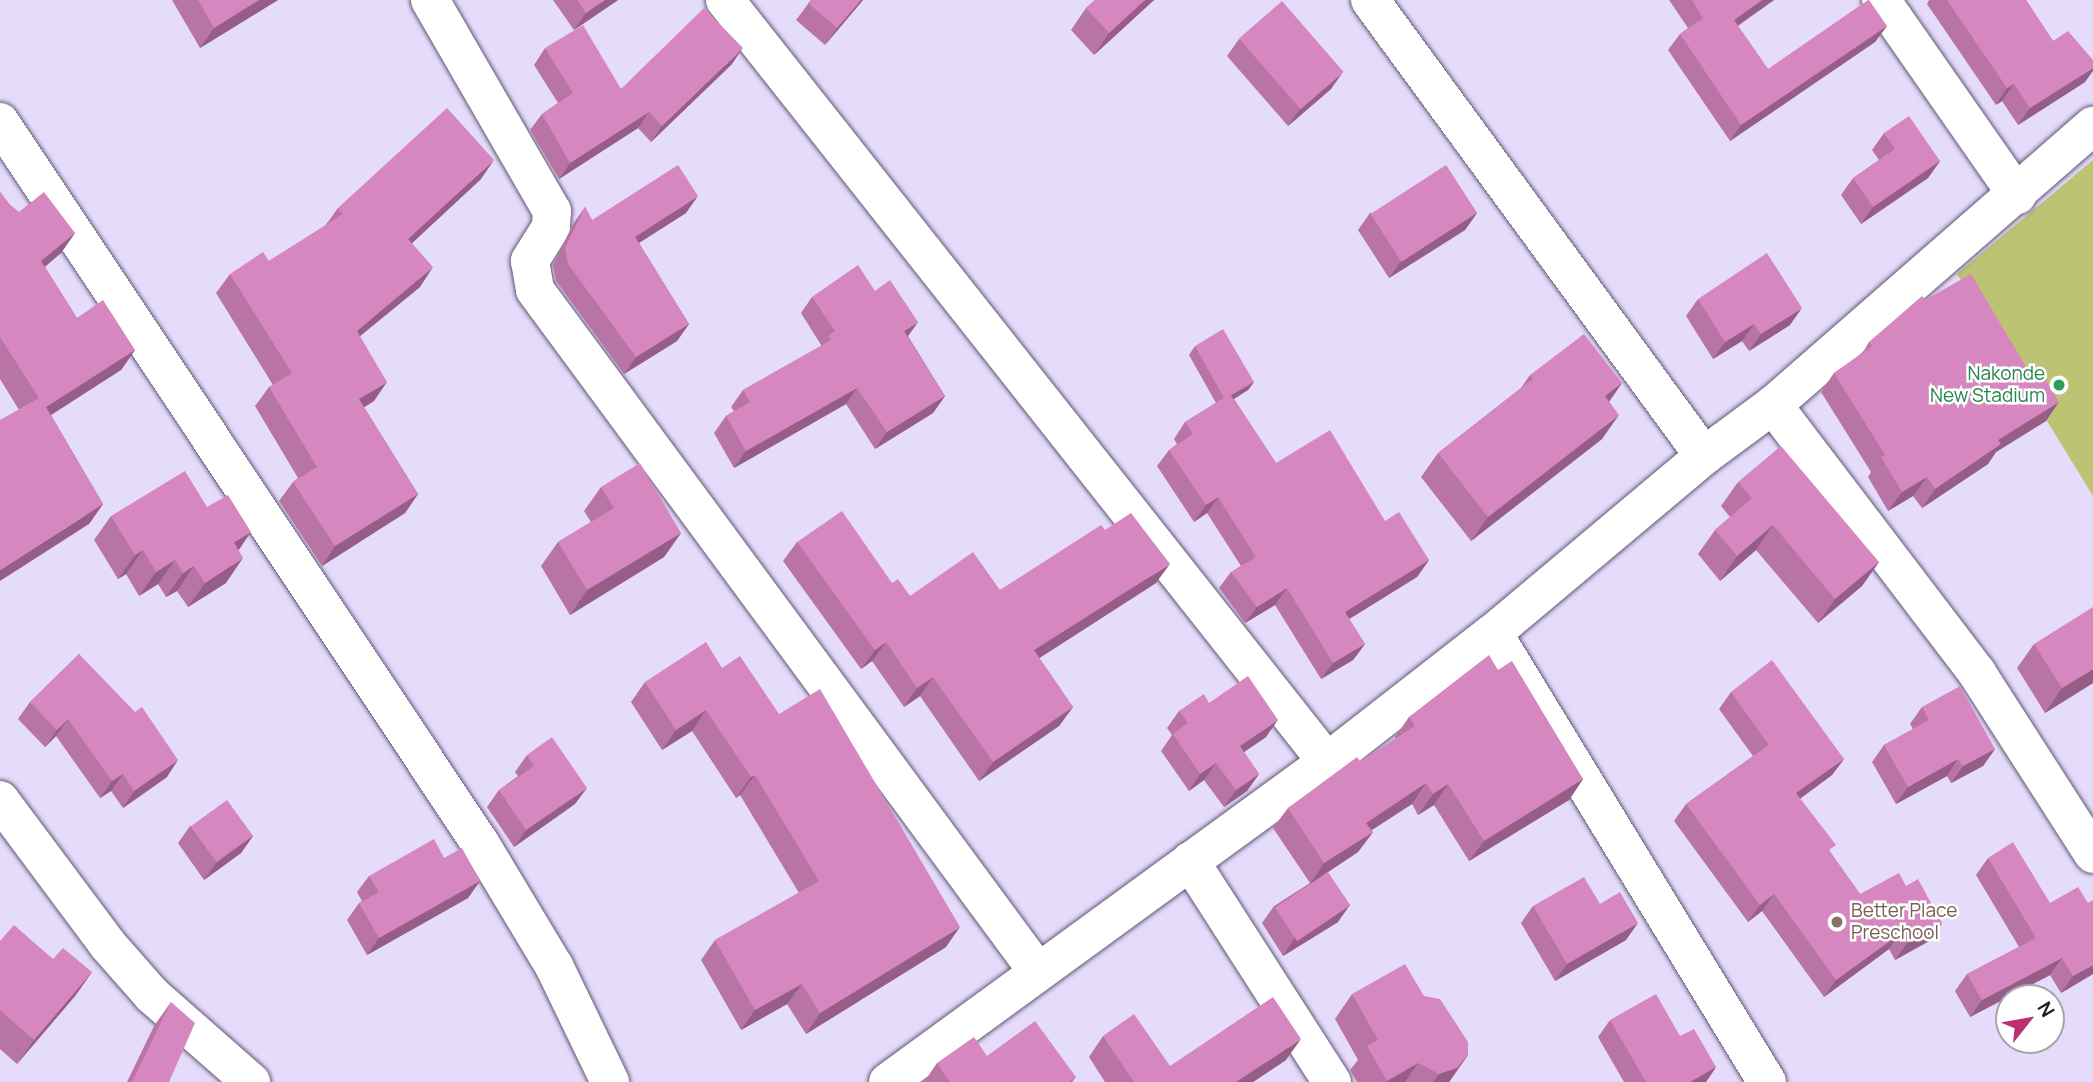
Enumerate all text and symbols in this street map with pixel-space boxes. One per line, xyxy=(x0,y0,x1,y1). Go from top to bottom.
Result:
place label: Nakonde New Stadium xyxy=(1930,363,2045,407)
marker: Nakonde New Stadium xyxy=(2051,377,2067,393)
place label: Better Place Preschool xyxy=(1851,900,1957,944)
marker: Better Place Preschool xyxy=(1829,914,1845,930)
north arrow xyxy=(1995,984,2065,1054)
text: N xyxy=(2032,997,2061,1022)

